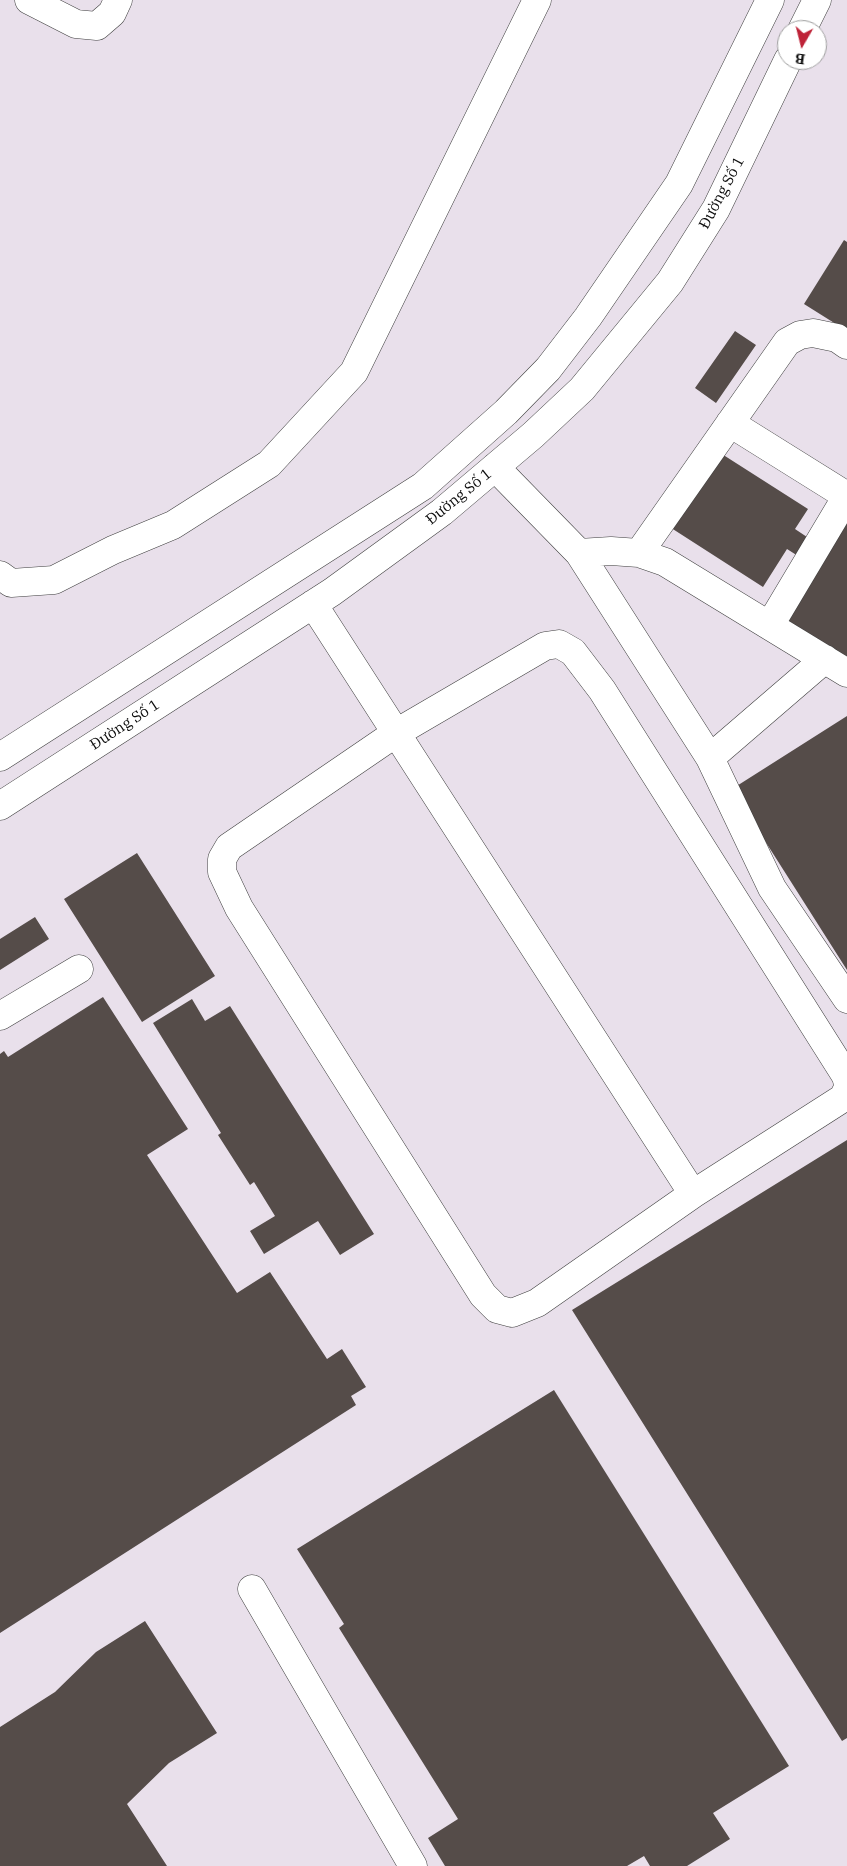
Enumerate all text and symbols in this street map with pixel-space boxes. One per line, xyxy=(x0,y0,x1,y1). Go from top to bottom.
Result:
north arrow xyxy=(777,20,827,70)
text: B xyxy=(794,49,806,68)
street label: Đường Số 1 xyxy=(695,154,749,232)
street label: Đường Số 1 xyxy=(423,465,495,529)
street label: Đường Số 1 xyxy=(87,696,163,754)

